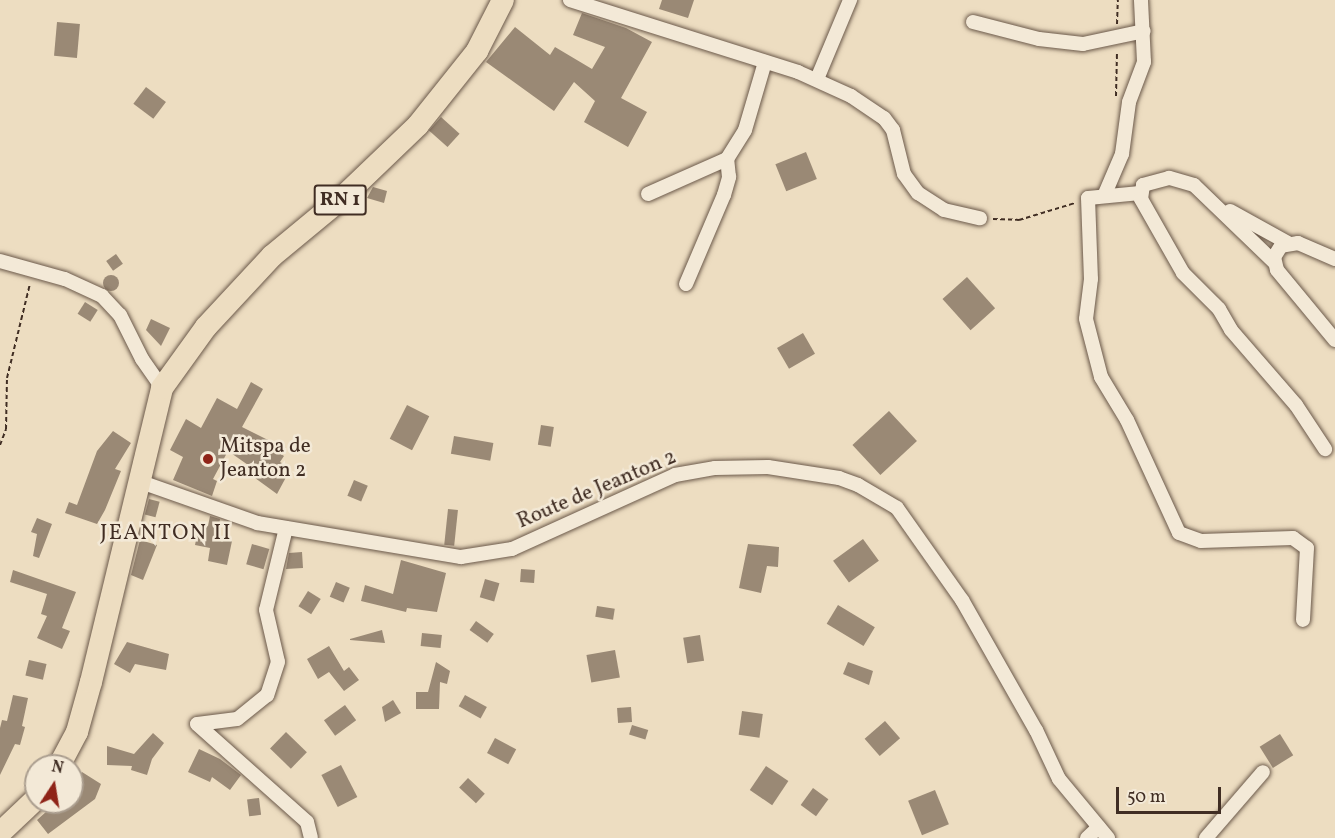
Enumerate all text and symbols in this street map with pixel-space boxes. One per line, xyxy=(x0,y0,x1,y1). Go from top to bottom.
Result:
road number: RN 1 xyxy=(313,183,367,217)
place label: Mitspa de Jeanton 2 xyxy=(220,434,311,484)
street label: Route de Jeanton 2 xyxy=(514,445,680,535)
marker: Mitspa de Jeanton 2 xyxy=(201,452,215,466)
district label: JEANTON II xyxy=(100,521,232,547)
north arrow xyxy=(24,754,84,814)
text: N xyxy=(49,756,65,780)
scale bar xyxy=(1119,775,1224,813)
text: 50 m xyxy=(1127,785,1166,810)

